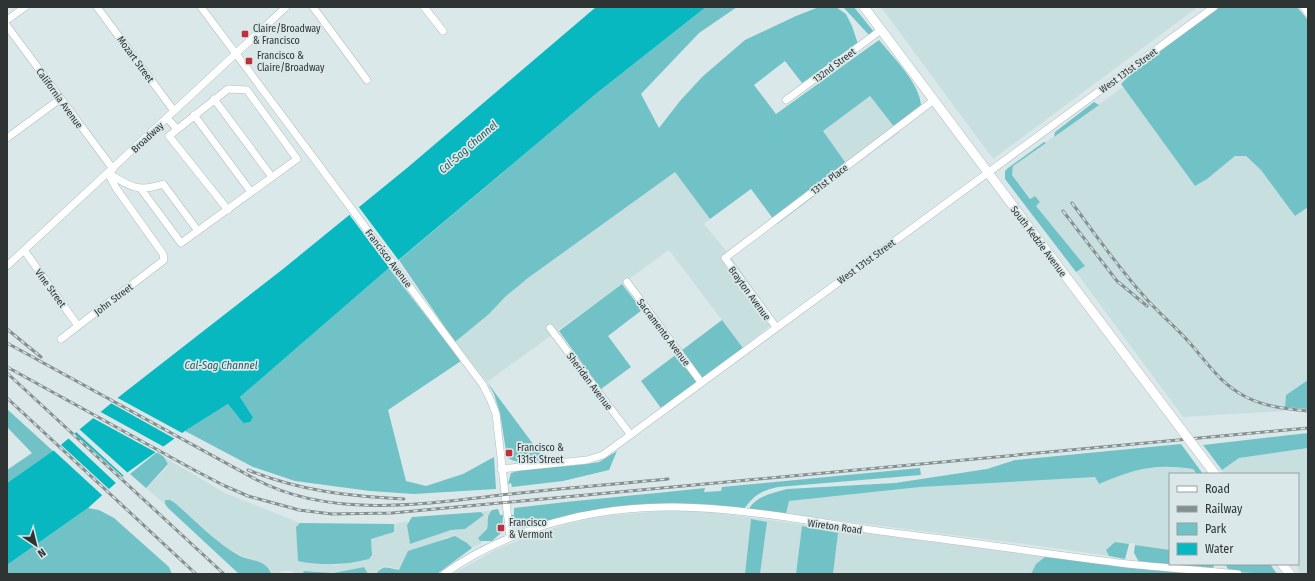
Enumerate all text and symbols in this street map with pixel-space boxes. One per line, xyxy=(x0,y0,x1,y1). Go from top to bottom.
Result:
place label: Claire/Broadway & Francisco xyxy=(253,23,321,47)
marker: Claire/Broadway & Francisco xyxy=(240,29,250,39)
street label: Mozart Street xyxy=(114,34,157,86)
street label: 132nd Street xyxy=(811,45,859,86)
street label: West 131st Street xyxy=(1097,45,1161,96)
place label: Francisco & Claire/Broadway xyxy=(257,50,325,74)
marker: Francisco & Claire/Broadway xyxy=(244,56,254,66)
street label: California Avenue xyxy=(33,66,85,131)
water label: Cal-Sag Channel xyxy=(436,118,500,176)
street label: Broadway xyxy=(129,119,167,156)
street label: 131st Place xyxy=(809,162,851,198)
street label: South Kedzie Avenue xyxy=(1008,204,1069,279)
street label: Francisco Avenue xyxy=(362,227,414,290)
street label: West 131st Street xyxy=(835,236,899,287)
street label: Brayton Avenue xyxy=(726,264,773,323)
street label: Vine Street xyxy=(32,267,69,311)
street label: John Street xyxy=(92,281,136,318)
street label: Sacramento Avenue xyxy=(634,297,692,369)
street label: Sheridan Avenue xyxy=(564,350,615,413)
water label: Cal-Sag Channel xyxy=(184,359,258,372)
place label: Francisco & 131st Street xyxy=(517,442,564,466)
marker: Francisco & 131st Street xyxy=(504,448,514,458)
legend xyxy=(1169,473,1299,565)
text: Road xyxy=(1205,482,1230,496)
text: Railway xyxy=(1205,502,1243,516)
place label: Francisco & Vermont xyxy=(509,517,553,541)
street label: Wireton Road xyxy=(807,517,863,537)
text: Park xyxy=(1205,522,1227,536)
marker: Francisco & Vermont xyxy=(496,523,506,533)
north arrow xyxy=(16,525,56,565)
text: Water xyxy=(1205,542,1234,556)
text: N xyxy=(35,546,48,560)

